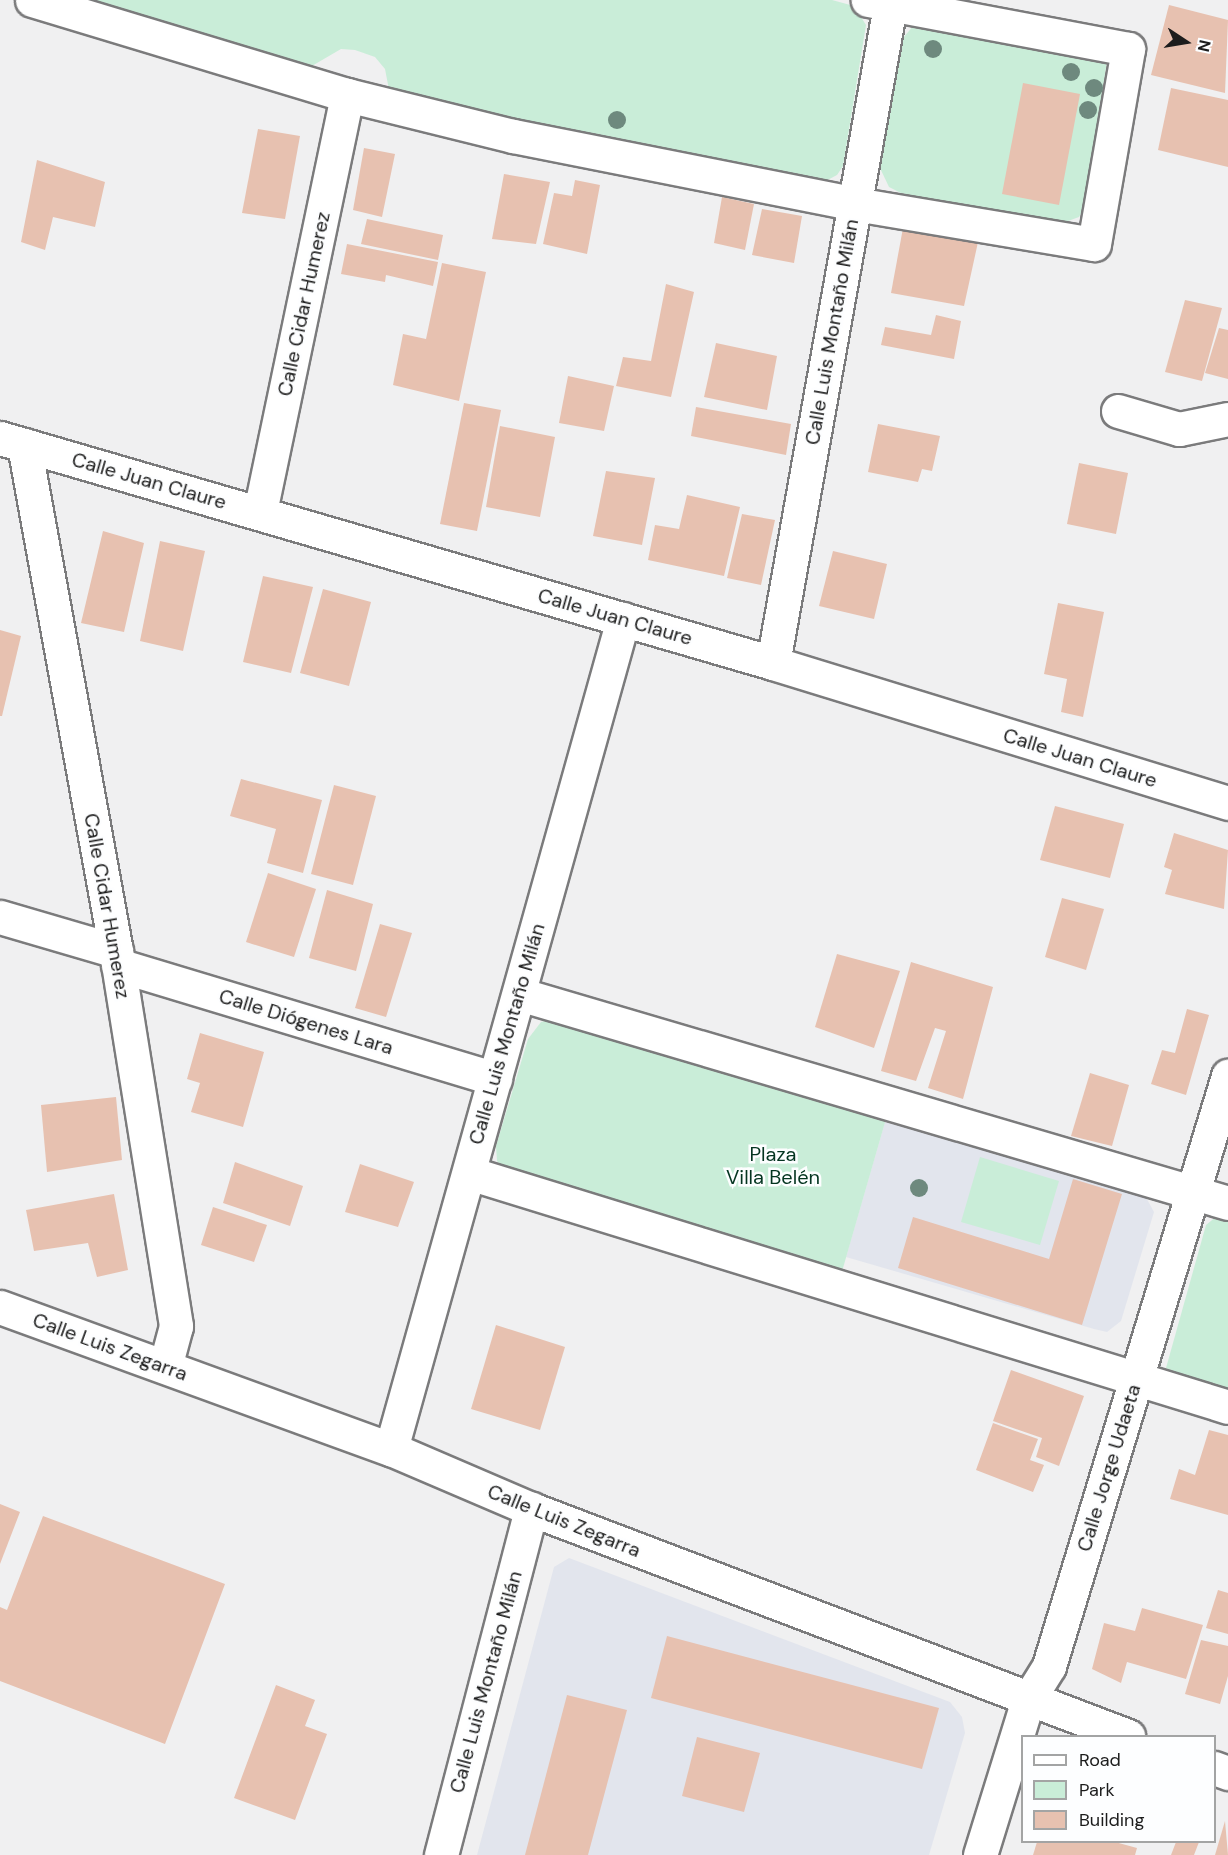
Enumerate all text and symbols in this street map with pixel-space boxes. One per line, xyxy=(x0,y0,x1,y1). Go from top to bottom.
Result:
north arrow xyxy=(1156,12,1216,72)
text: N xyxy=(1193,38,1216,54)
street label: Calle Cidar Humerez xyxy=(273,210,335,398)
street label: Calle Luis Montaño Milán xyxy=(800,217,864,447)
street label: Calle Juan Claure xyxy=(69,447,229,515)
street label: Calle Juan Claure xyxy=(535,583,695,651)
street label: Calle Juan Claure xyxy=(1000,723,1160,793)
street label: Calle Cidar Humerez xyxy=(79,811,135,1001)
street label: Calle Luis Montaño Milán xyxy=(464,921,550,1147)
street label: Calle Diógenes Lara xyxy=(216,984,396,1060)
park label: Plaza Villa Belén xyxy=(726,1143,820,1190)
street label: Calle Luis Zegarra xyxy=(29,1308,191,1386)
street label: Calle Jorge Udaeta xyxy=(1072,1382,1146,1554)
street label: Calle Luis Zegarra xyxy=(484,1479,644,1563)
street label: Calle Luis Montaño Milán xyxy=(445,1568,527,1796)
legend xyxy=(1021,1735,1216,1843)
text: Road xyxy=(1079,1748,1121,1772)
text: Park xyxy=(1079,1778,1115,1802)
text: Building xyxy=(1079,1808,1144,1832)

